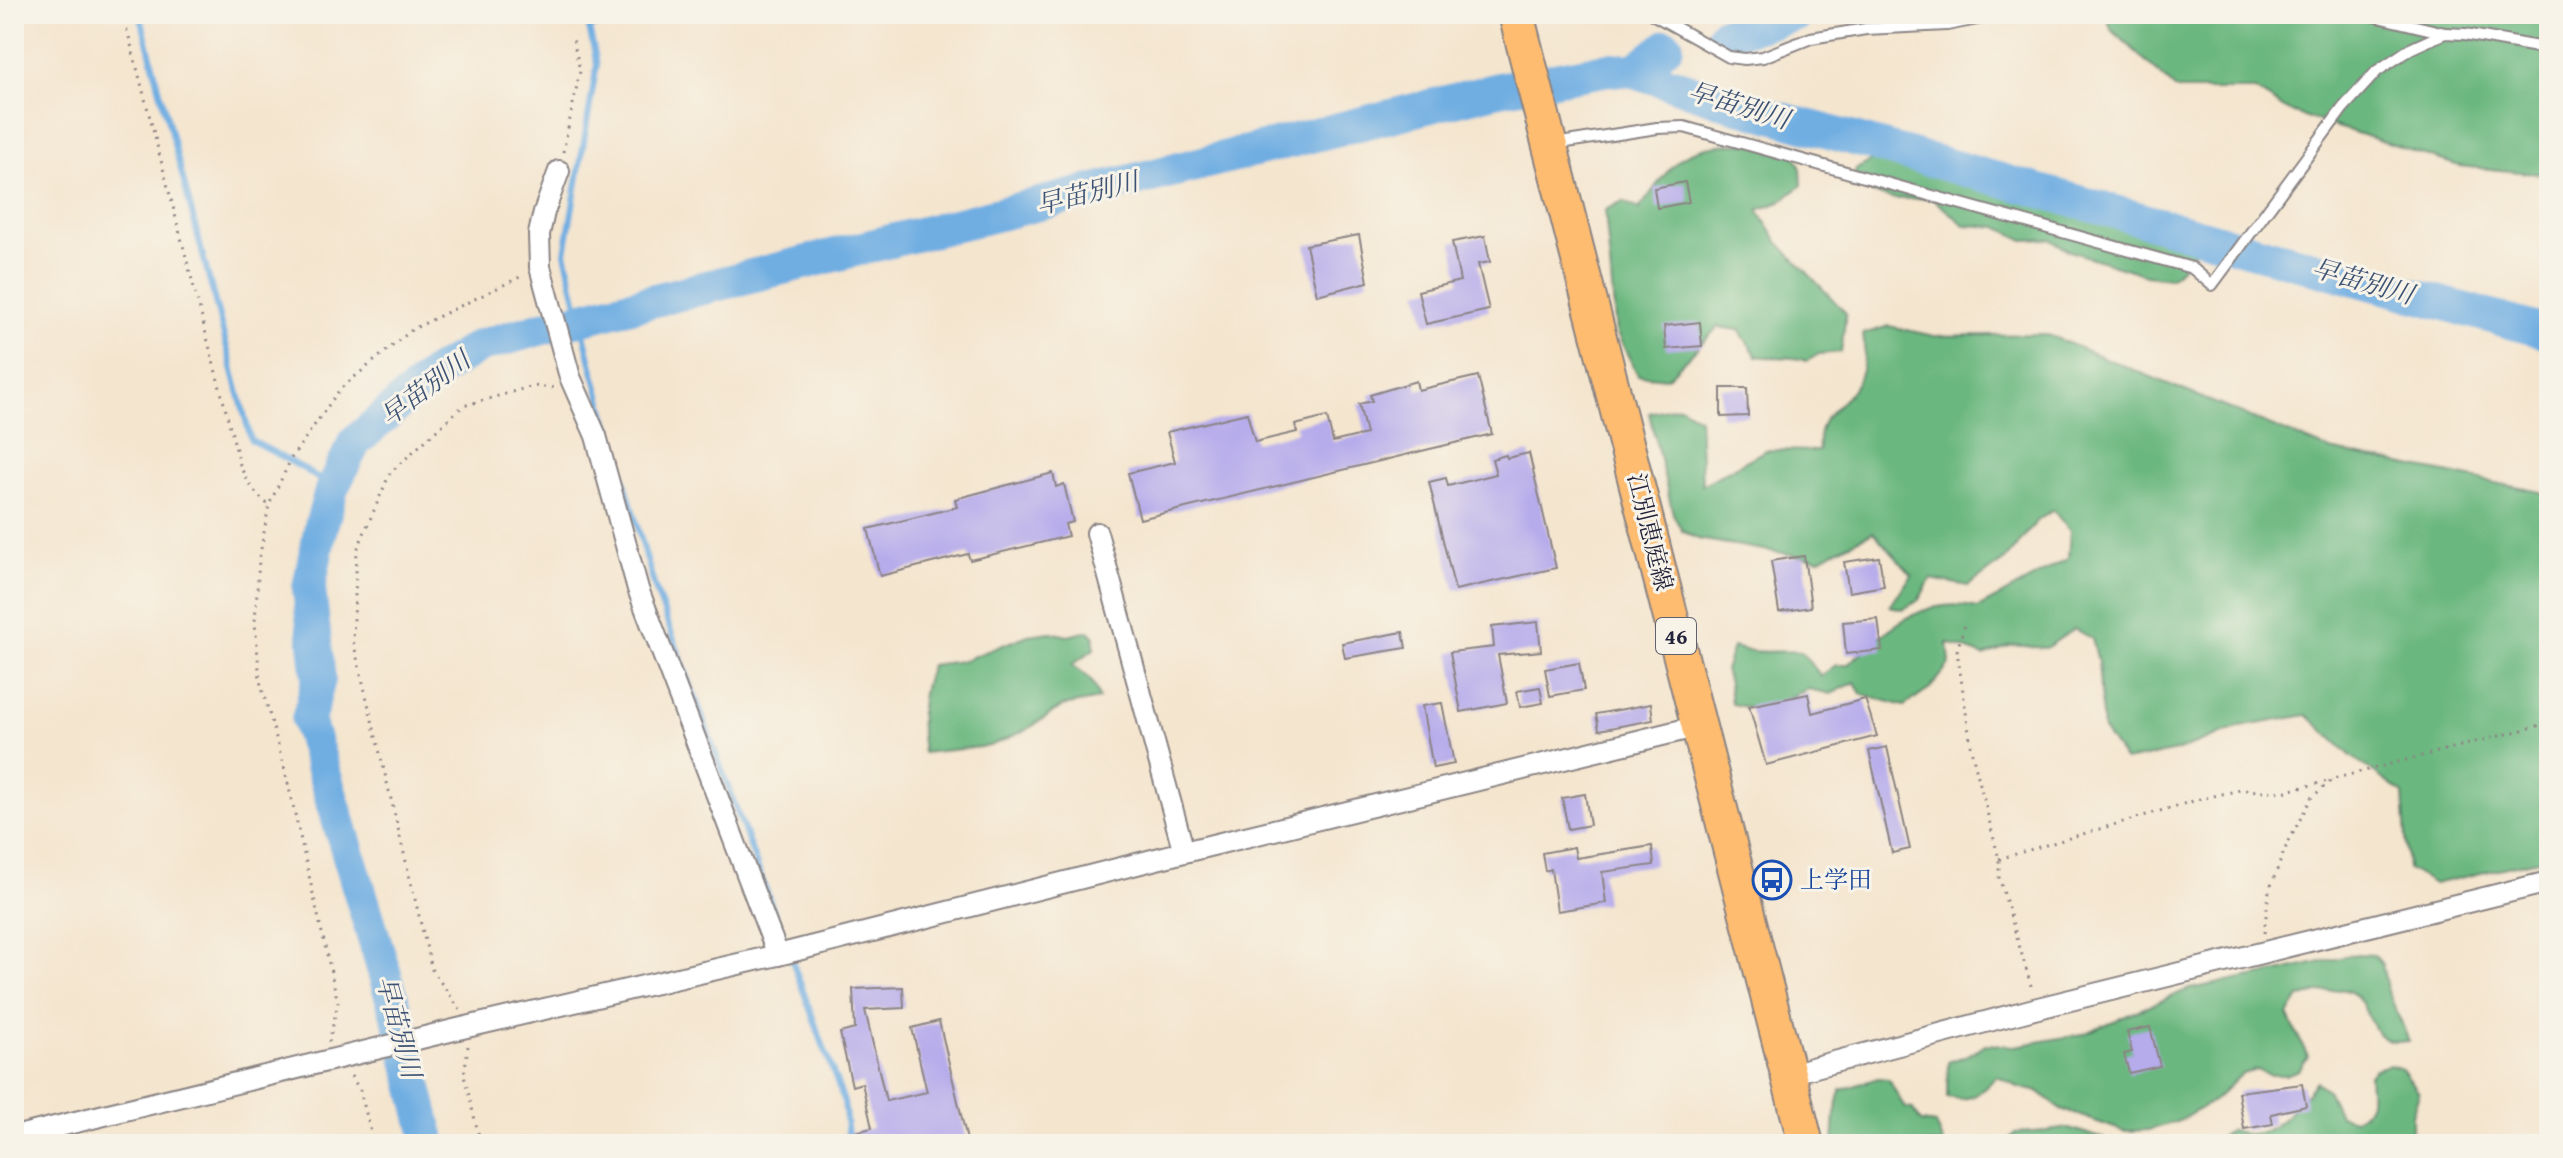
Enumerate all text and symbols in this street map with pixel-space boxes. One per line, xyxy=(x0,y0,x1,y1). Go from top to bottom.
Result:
water label: 早苗別川 xyxy=(1684,71,1797,139)
water label: 早苗別川 xyxy=(1032,160,1145,224)
water label: 早苗別川 xyxy=(2308,247,2421,314)
water label: 早苗別川 xyxy=(371,339,480,434)
street label: 江別恵庭線 xyxy=(1619,469,1682,594)
road number: 46 xyxy=(1656,618,1696,654)
bus stop icon: 上学田 xyxy=(1751,859,1793,901)
place label: 上学田 xyxy=(1800,862,1872,897)
water label: 早苗別川 xyxy=(367,972,433,1085)

